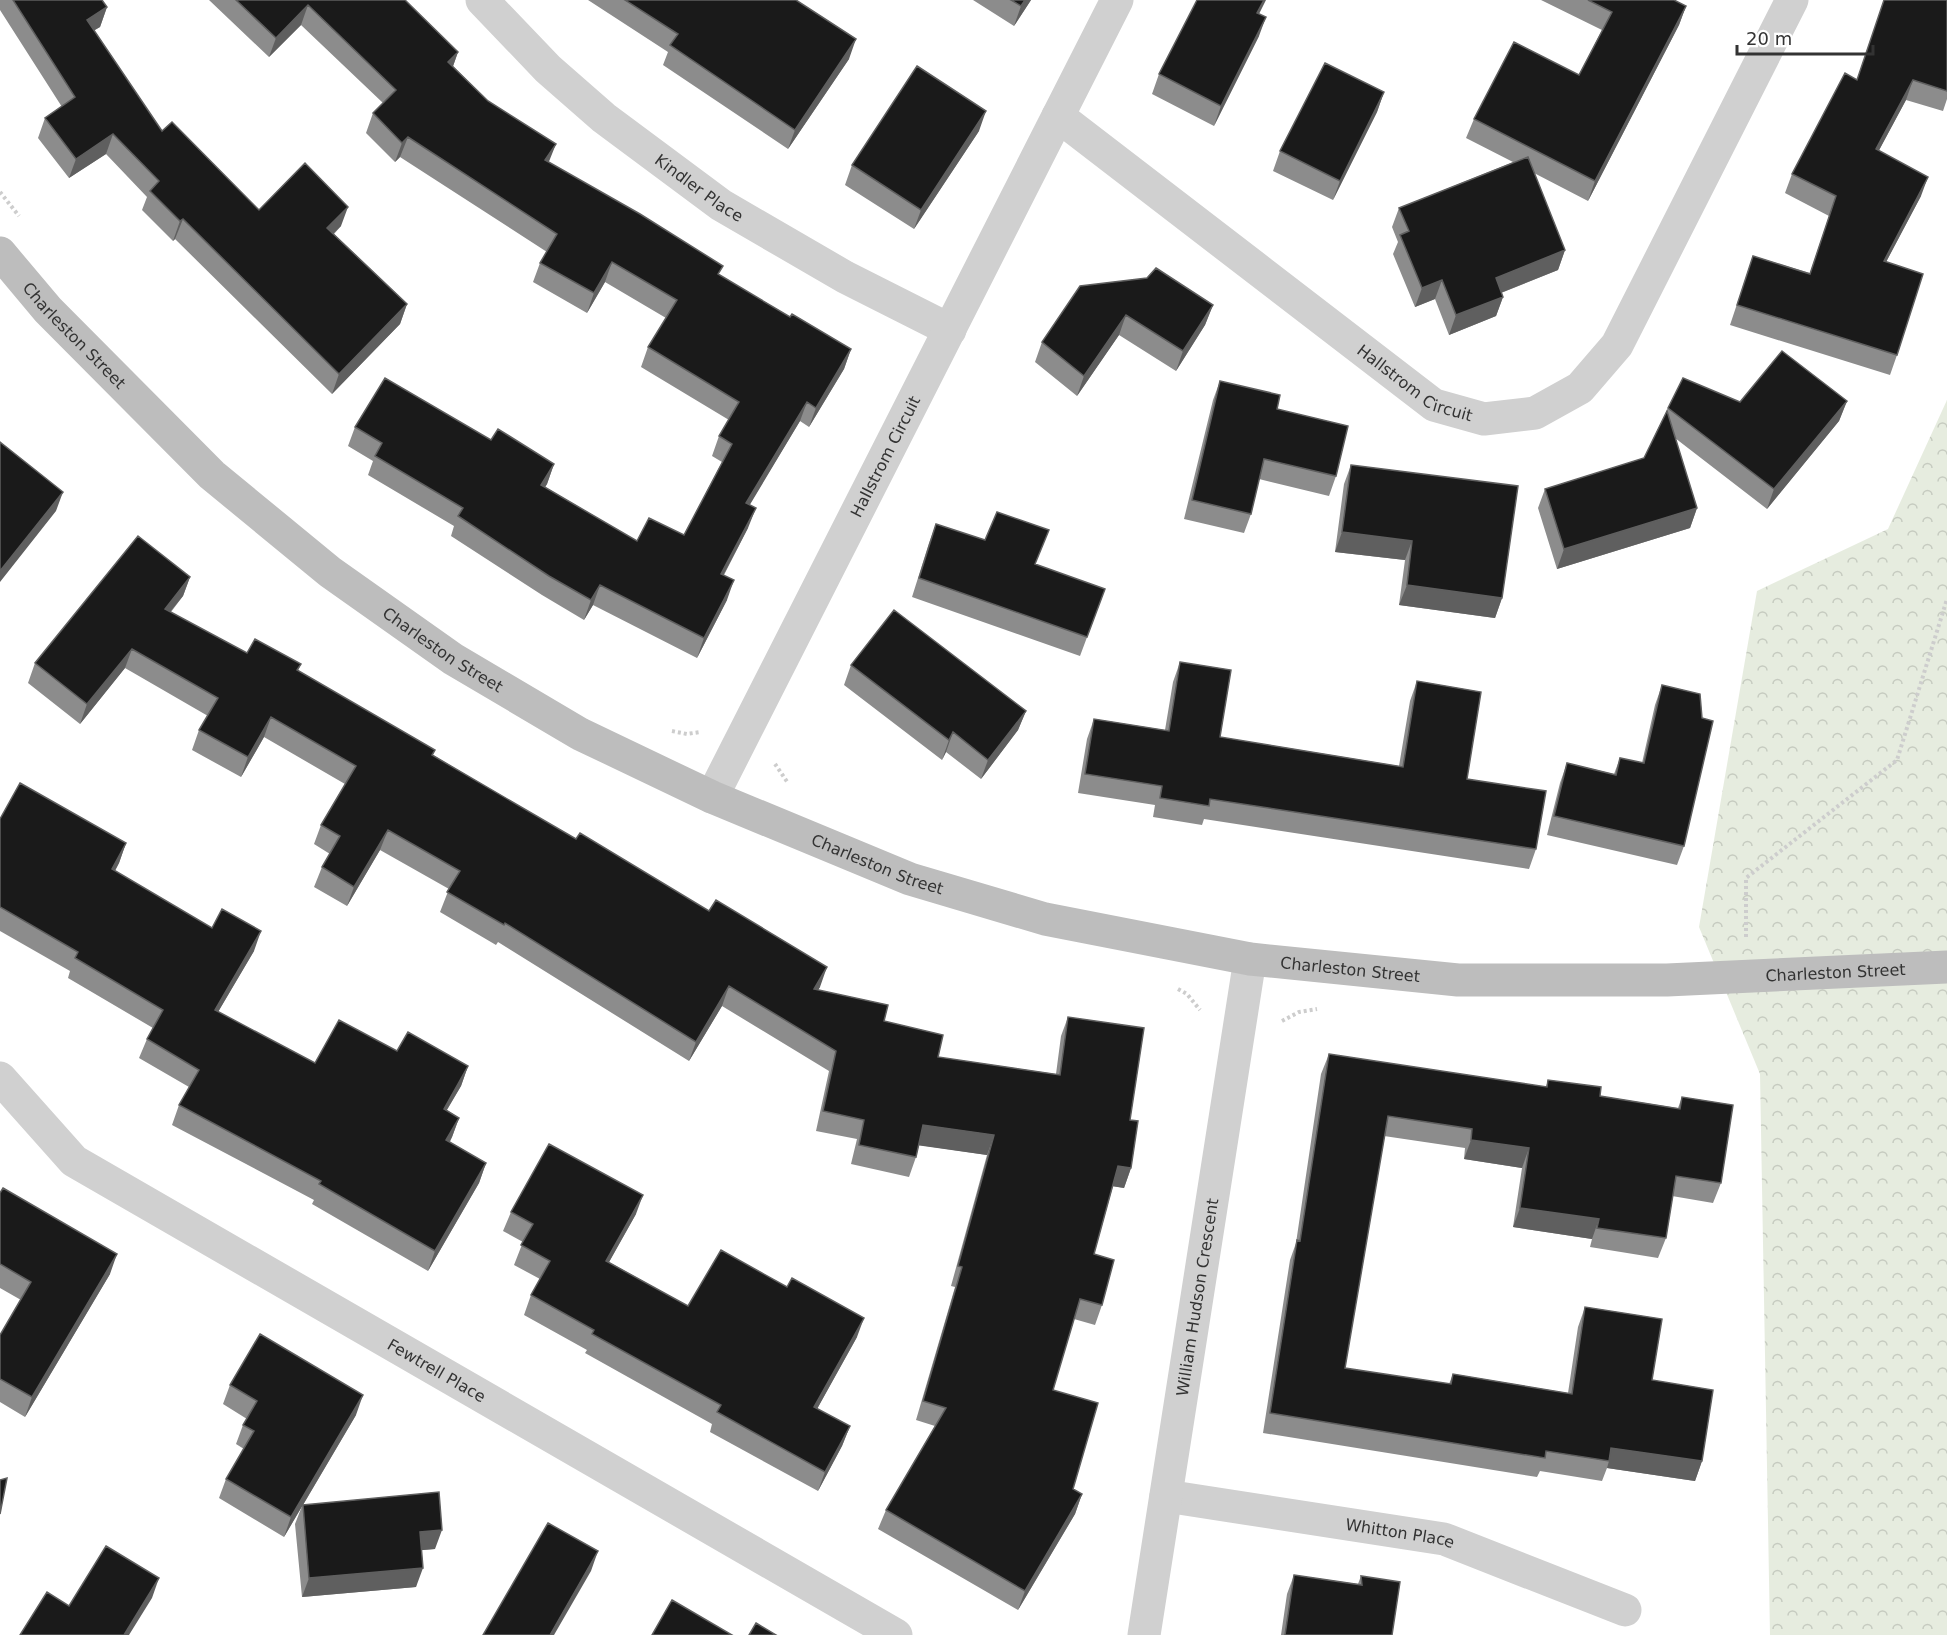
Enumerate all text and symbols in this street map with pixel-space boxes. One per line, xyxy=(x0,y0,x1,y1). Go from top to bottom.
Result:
scale bar xyxy=(1737,18,1874,56)
text: 20 m xyxy=(1746,28,1792,49)
street label: Kindler Place xyxy=(651,150,746,226)
street label: Charleston Street xyxy=(19,278,130,393)
street label: Hallstrom Circuit xyxy=(1353,341,1475,425)
street label: Hallstrom Circuit xyxy=(847,393,924,521)
street label: Charleston Street xyxy=(379,603,506,696)
street label: Charleston Street xyxy=(808,830,946,898)
street label: Charleston Street xyxy=(1279,953,1421,986)
street label: Charleston Street xyxy=(1765,960,1906,985)
street label: William Hudson Crescent xyxy=(1173,1197,1222,1398)
street label: Fewtrell Place xyxy=(384,1335,489,1406)
street label: Whitton Place xyxy=(1344,1515,1458,1552)

